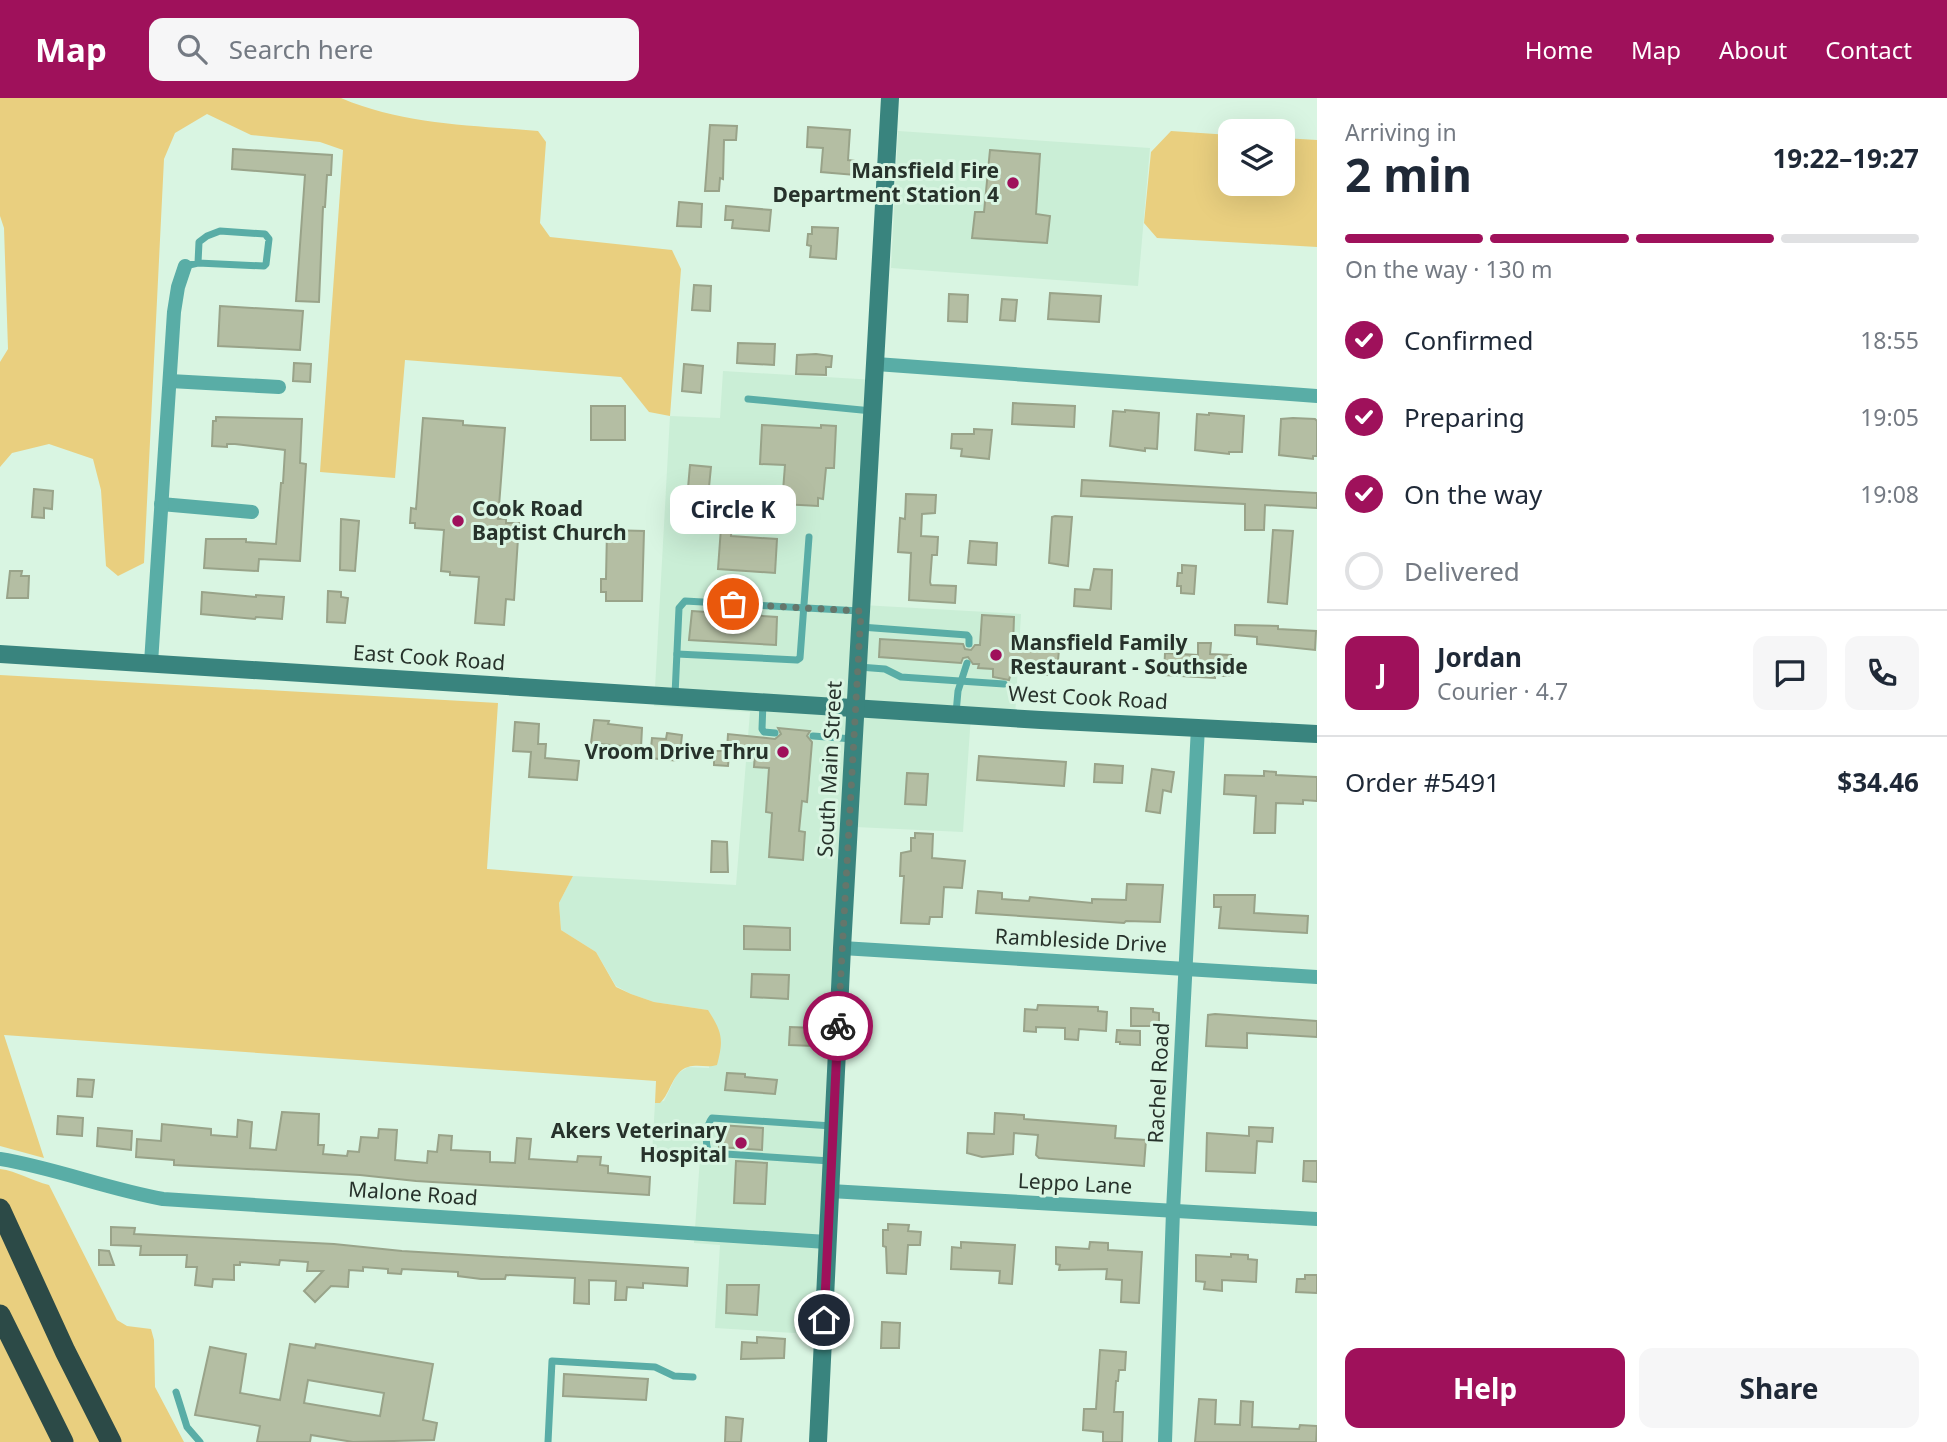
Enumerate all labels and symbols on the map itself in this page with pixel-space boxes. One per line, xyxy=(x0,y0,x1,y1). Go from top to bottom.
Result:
place label: Mansfield Fire Department Station 4 xyxy=(773,156,999,208)
marker: Mansfield Fire Department Station 4 xyxy=(1005,175,1021,191)
callout: Circle K xyxy=(670,485,796,534)
place label: Cook Road Baptist Church xyxy=(472,494,627,546)
marker: Cook Road Baptist Church xyxy=(450,513,466,529)
pin xyxy=(703,574,763,634)
place label: Mansfield Family Restaurant - Southside xyxy=(1010,628,1248,680)
street label: East Cook Road xyxy=(352,638,506,676)
marker: Mansfield Family Restaurant - Southside xyxy=(988,647,1004,663)
street label: West Cook Road xyxy=(1007,679,1169,715)
street label: South Main Street xyxy=(810,680,848,858)
place label: Vroom Drive Thru xyxy=(585,737,769,765)
marker: Vroom Drive Thru xyxy=(775,744,791,760)
street label: Rambleside Drive xyxy=(994,922,1168,958)
courier xyxy=(803,991,873,1061)
street label: Rachel Road xyxy=(1141,1022,1175,1144)
place label: Akers Veterinary Hospital xyxy=(551,1116,727,1168)
marker: Akers Veterinary Hospital xyxy=(733,1135,749,1151)
street label: Leppo Lane xyxy=(1017,1166,1133,1200)
street label: Malone Road xyxy=(347,1175,479,1211)
pin xyxy=(794,1290,854,1350)

